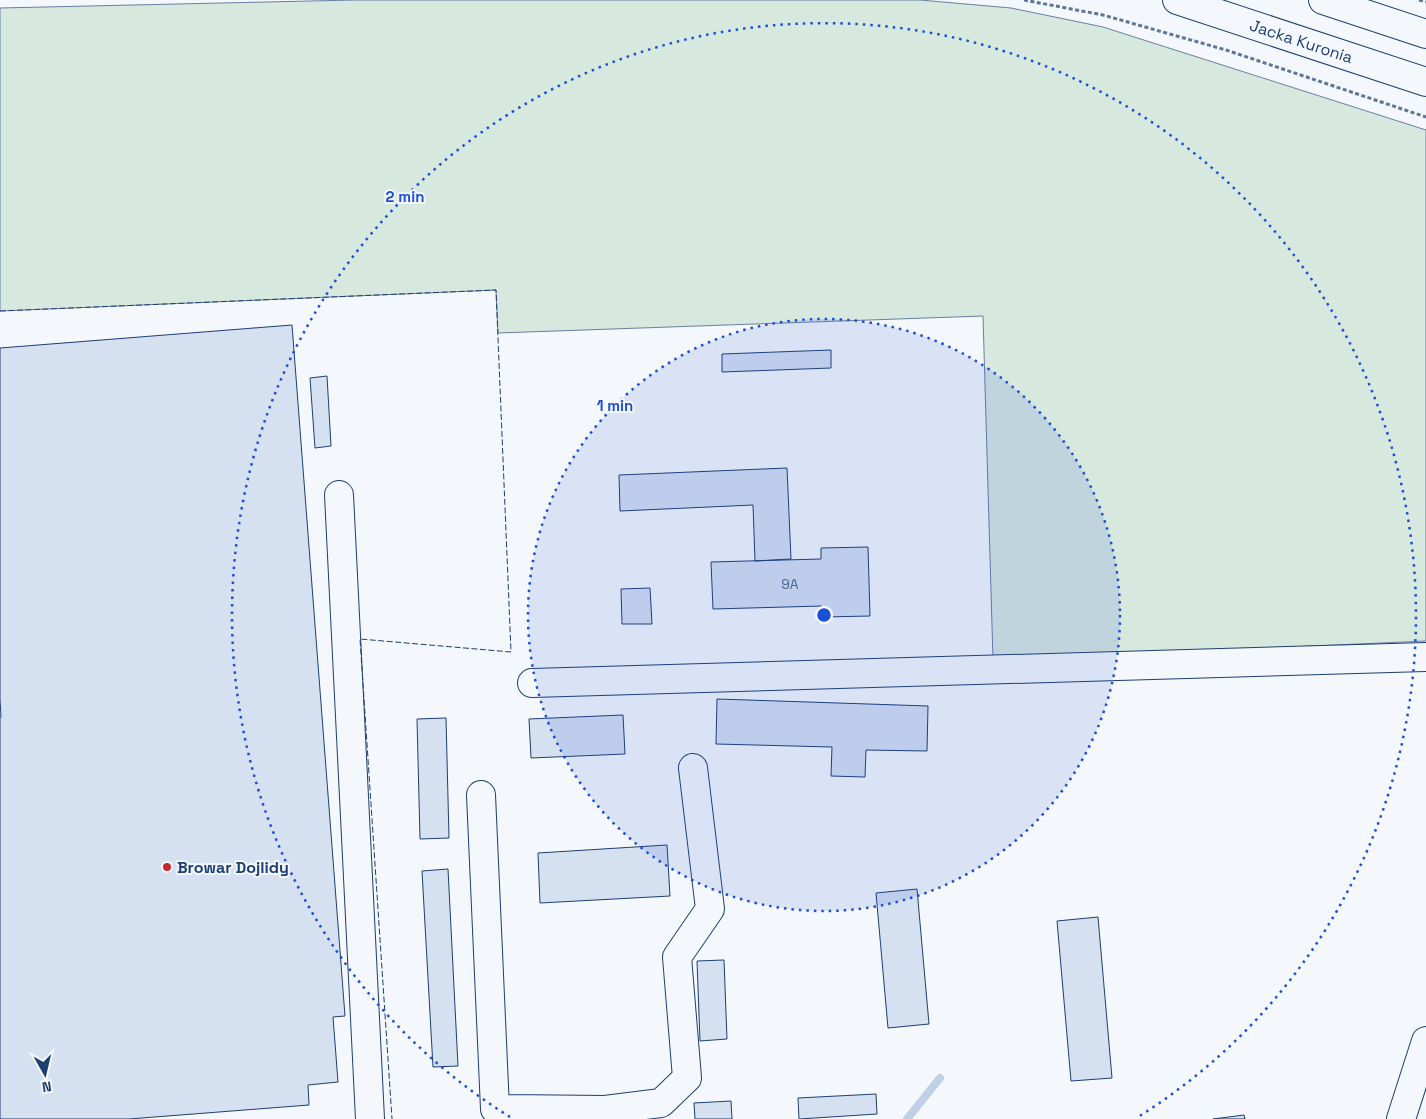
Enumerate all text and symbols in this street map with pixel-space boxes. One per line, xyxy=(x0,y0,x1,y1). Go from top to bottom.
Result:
street label: Jacka Kuronia xyxy=(1247,14,1356,68)
text: 2 min xyxy=(386,187,424,206)
text: 1 min xyxy=(597,396,633,415)
house number: 9A xyxy=(781,575,799,593)
centre of rings xyxy=(815,606,833,624)
place label: Browar Dojlidy xyxy=(177,857,289,878)
marker: Browar Dojlidy xyxy=(161,861,173,873)
north arrow xyxy=(20,1049,70,1099)
text: N xyxy=(41,1077,53,1096)

